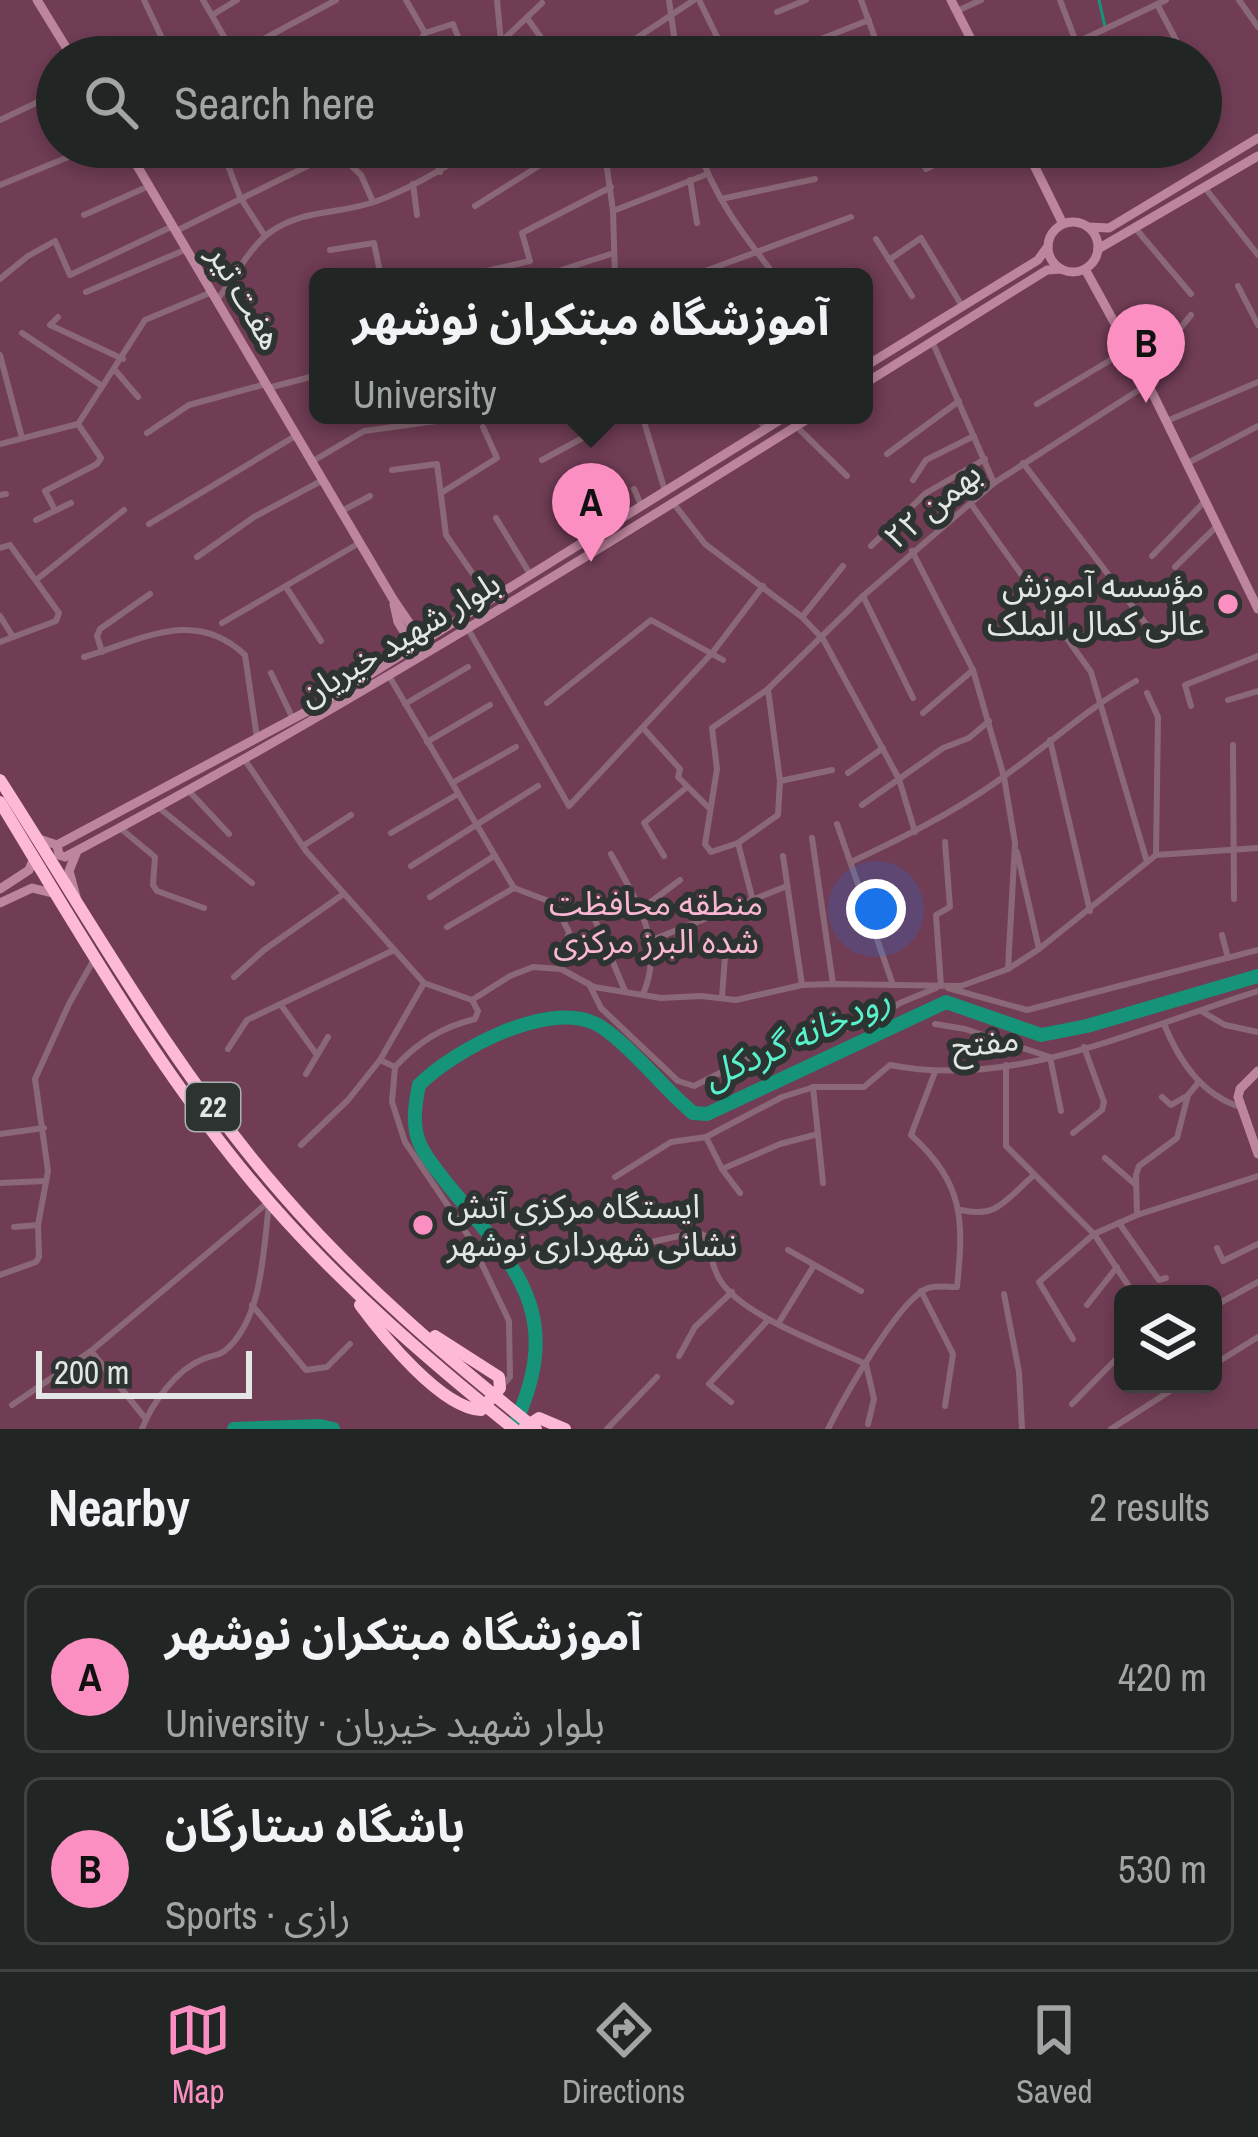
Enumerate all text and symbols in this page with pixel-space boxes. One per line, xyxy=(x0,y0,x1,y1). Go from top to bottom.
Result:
search box xyxy=(36,36,1222,168)
icon: search xyxy=(78,69,144,135)
text: Search here xyxy=(174,72,375,133)
street label: هفت تیر xyxy=(198,236,294,357)
popup xyxy=(309,268,873,424)
text: آموزشگاه مبتکران نوشهر xyxy=(353,288,829,349)
pin: B xyxy=(1107,304,1185,403)
text: University xyxy=(353,368,497,420)
street label: ۲۲ بهمن xyxy=(874,451,990,559)
pin: A xyxy=(552,463,630,562)
street label: بلوار شهید خیریان xyxy=(290,560,508,716)
place label: مؤسسه آموزش عالی کمال الملک xyxy=(987,563,1204,645)
marker: مؤسسه آموزش عالی کمال الملک xyxy=(1215,591,1241,617)
your location xyxy=(846,879,906,939)
park label: منطقه محافظت شده البرز مرکزی xyxy=(549,881,763,963)
water label: رودخانه گردکل xyxy=(695,974,897,1100)
street label: مفتح xyxy=(949,1016,1021,1071)
road number: 22 xyxy=(186,1083,240,1131)
place label: ایستگاه مرکزی آتش نشانی شهرداری نوشهر xyxy=(446,1184,737,1266)
marker: ایستگاه مرکزی آتش نشانی شهرداری نوشهر xyxy=(410,1212,436,1238)
map controls xyxy=(1114,1285,1222,1393)
button: layers xyxy=(1114,1285,1222,1393)
scale bar xyxy=(36,1345,252,1398)
text: 200 m xyxy=(54,1350,129,1394)
text: Nearby xyxy=(48,1473,190,1542)
text: 2 results xyxy=(1089,1481,1210,1533)
text: آموزشگاه مبتکران نوشهر xyxy=(165,1603,642,1664)
text: A xyxy=(78,1651,102,1703)
text: 420 m xyxy=(1118,1651,1207,1703)
text: University · بلوار شهید خیریان xyxy=(165,1697,605,1749)
text: باشگاه ستارگان xyxy=(165,1795,465,1856)
text: B xyxy=(78,1843,102,1895)
text: 530 m xyxy=(1118,1843,1207,1895)
text: Sports · رازی xyxy=(165,1889,351,1941)
tab: Map xyxy=(165,1997,231,2113)
tab: Directions xyxy=(562,1997,685,2113)
tab: Saved xyxy=(1016,1997,1093,2113)

